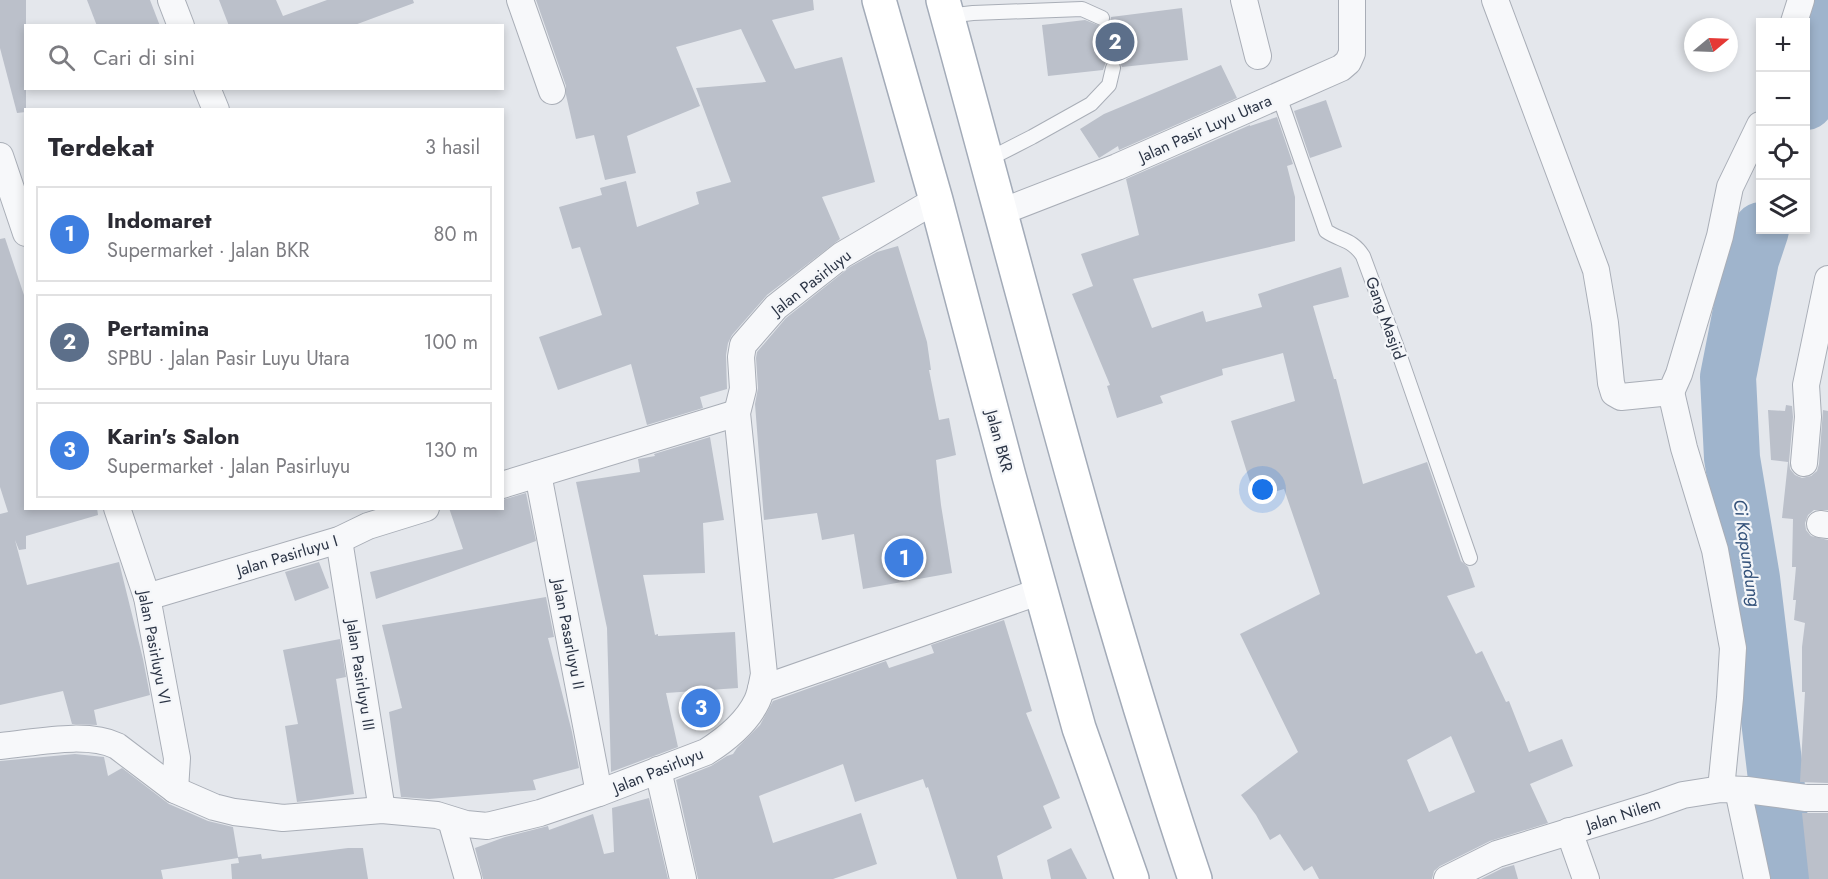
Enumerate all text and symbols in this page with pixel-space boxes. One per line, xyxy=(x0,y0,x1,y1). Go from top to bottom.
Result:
north arrow xyxy=(1684,18,1738,72)
map controls xyxy=(1756,18,1810,234)
button: + xyxy=(1756,18,1810,72)
pin: 2 xyxy=(1096,20,1134,64)
search box xyxy=(24,24,504,90)
icon: search xyxy=(45,41,78,74)
text: Cari di sini xyxy=(93,41,195,73)
button: − xyxy=(1756,72,1810,126)
street label: Jalan Pasir Luyu Utara xyxy=(1133,89,1275,169)
button: locate xyxy=(1756,126,1810,180)
text: Terdekat xyxy=(48,128,154,166)
text: 3 hasil xyxy=(425,133,480,162)
button: layers xyxy=(1756,180,1810,234)
text: Indomaret xyxy=(107,204,211,236)
text: 1 xyxy=(64,220,75,249)
text: 80 m xyxy=(433,220,478,249)
text: Supermarket · Jalan BKR xyxy=(107,236,310,265)
street label: Jalan Pasirluyu xyxy=(765,244,856,322)
street label: Gang Masjid xyxy=(1360,273,1411,363)
text: Pertamina xyxy=(107,312,209,344)
text: 2 xyxy=(63,328,76,357)
text: 100 m xyxy=(423,328,478,357)
text: SPBU · Jalan Pasir Luyu Utara xyxy=(107,344,350,373)
street label: Jalan BKR xyxy=(980,406,1019,475)
text: Karin's Salon xyxy=(107,420,240,452)
text: 3 xyxy=(63,436,76,465)
text: 130 m xyxy=(424,436,478,465)
text: Supermarket · Jalan Pasirluyu xyxy=(107,452,350,481)
your location xyxy=(1248,475,1277,504)
water label: Ci Kapundung xyxy=(1727,498,1767,608)
street label: Jalan Pasirluyu I xyxy=(232,529,340,582)
pin: 1 xyxy=(884,536,924,580)
street label: Jalan Pasarluyu II xyxy=(546,575,590,691)
street label: Jalan Pasirluyu VI xyxy=(132,586,177,706)
street label: Jalan Pasirluyu III xyxy=(340,616,381,732)
pin: 3 xyxy=(682,686,720,730)
street label: Jalan Pasirluyu xyxy=(608,742,707,800)
street label: Jalan Nilem xyxy=(1581,792,1663,838)

